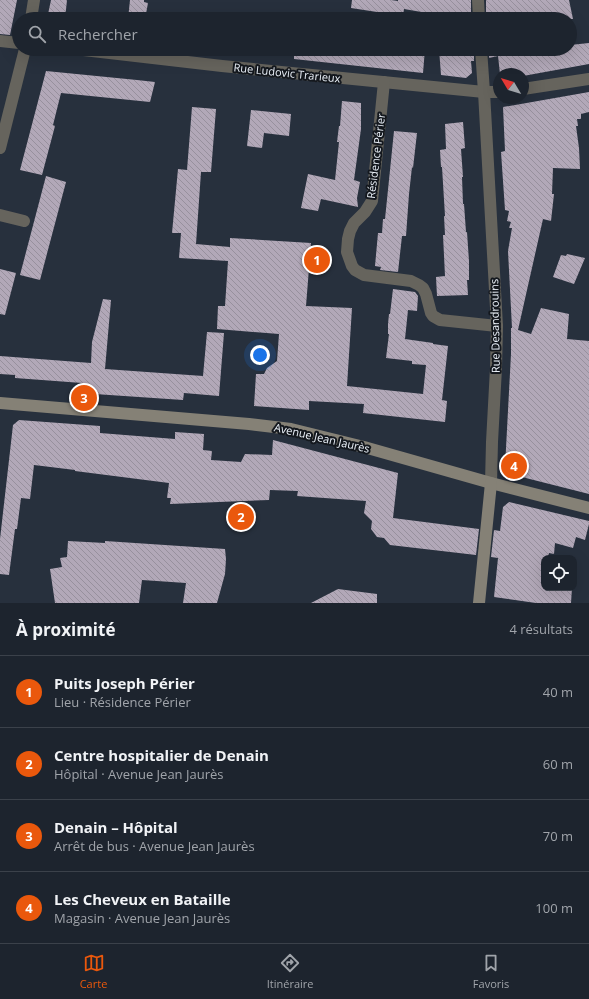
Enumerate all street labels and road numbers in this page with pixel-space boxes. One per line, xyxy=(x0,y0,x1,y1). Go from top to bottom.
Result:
street label: Rue Ludovic Trarieux xyxy=(233,59,341,86)
street label: Résidence Périer xyxy=(363,112,388,199)
street label: Rue Desandrouins xyxy=(486,279,503,373)
street label: Avenue Jean Jaurès xyxy=(273,419,371,456)

